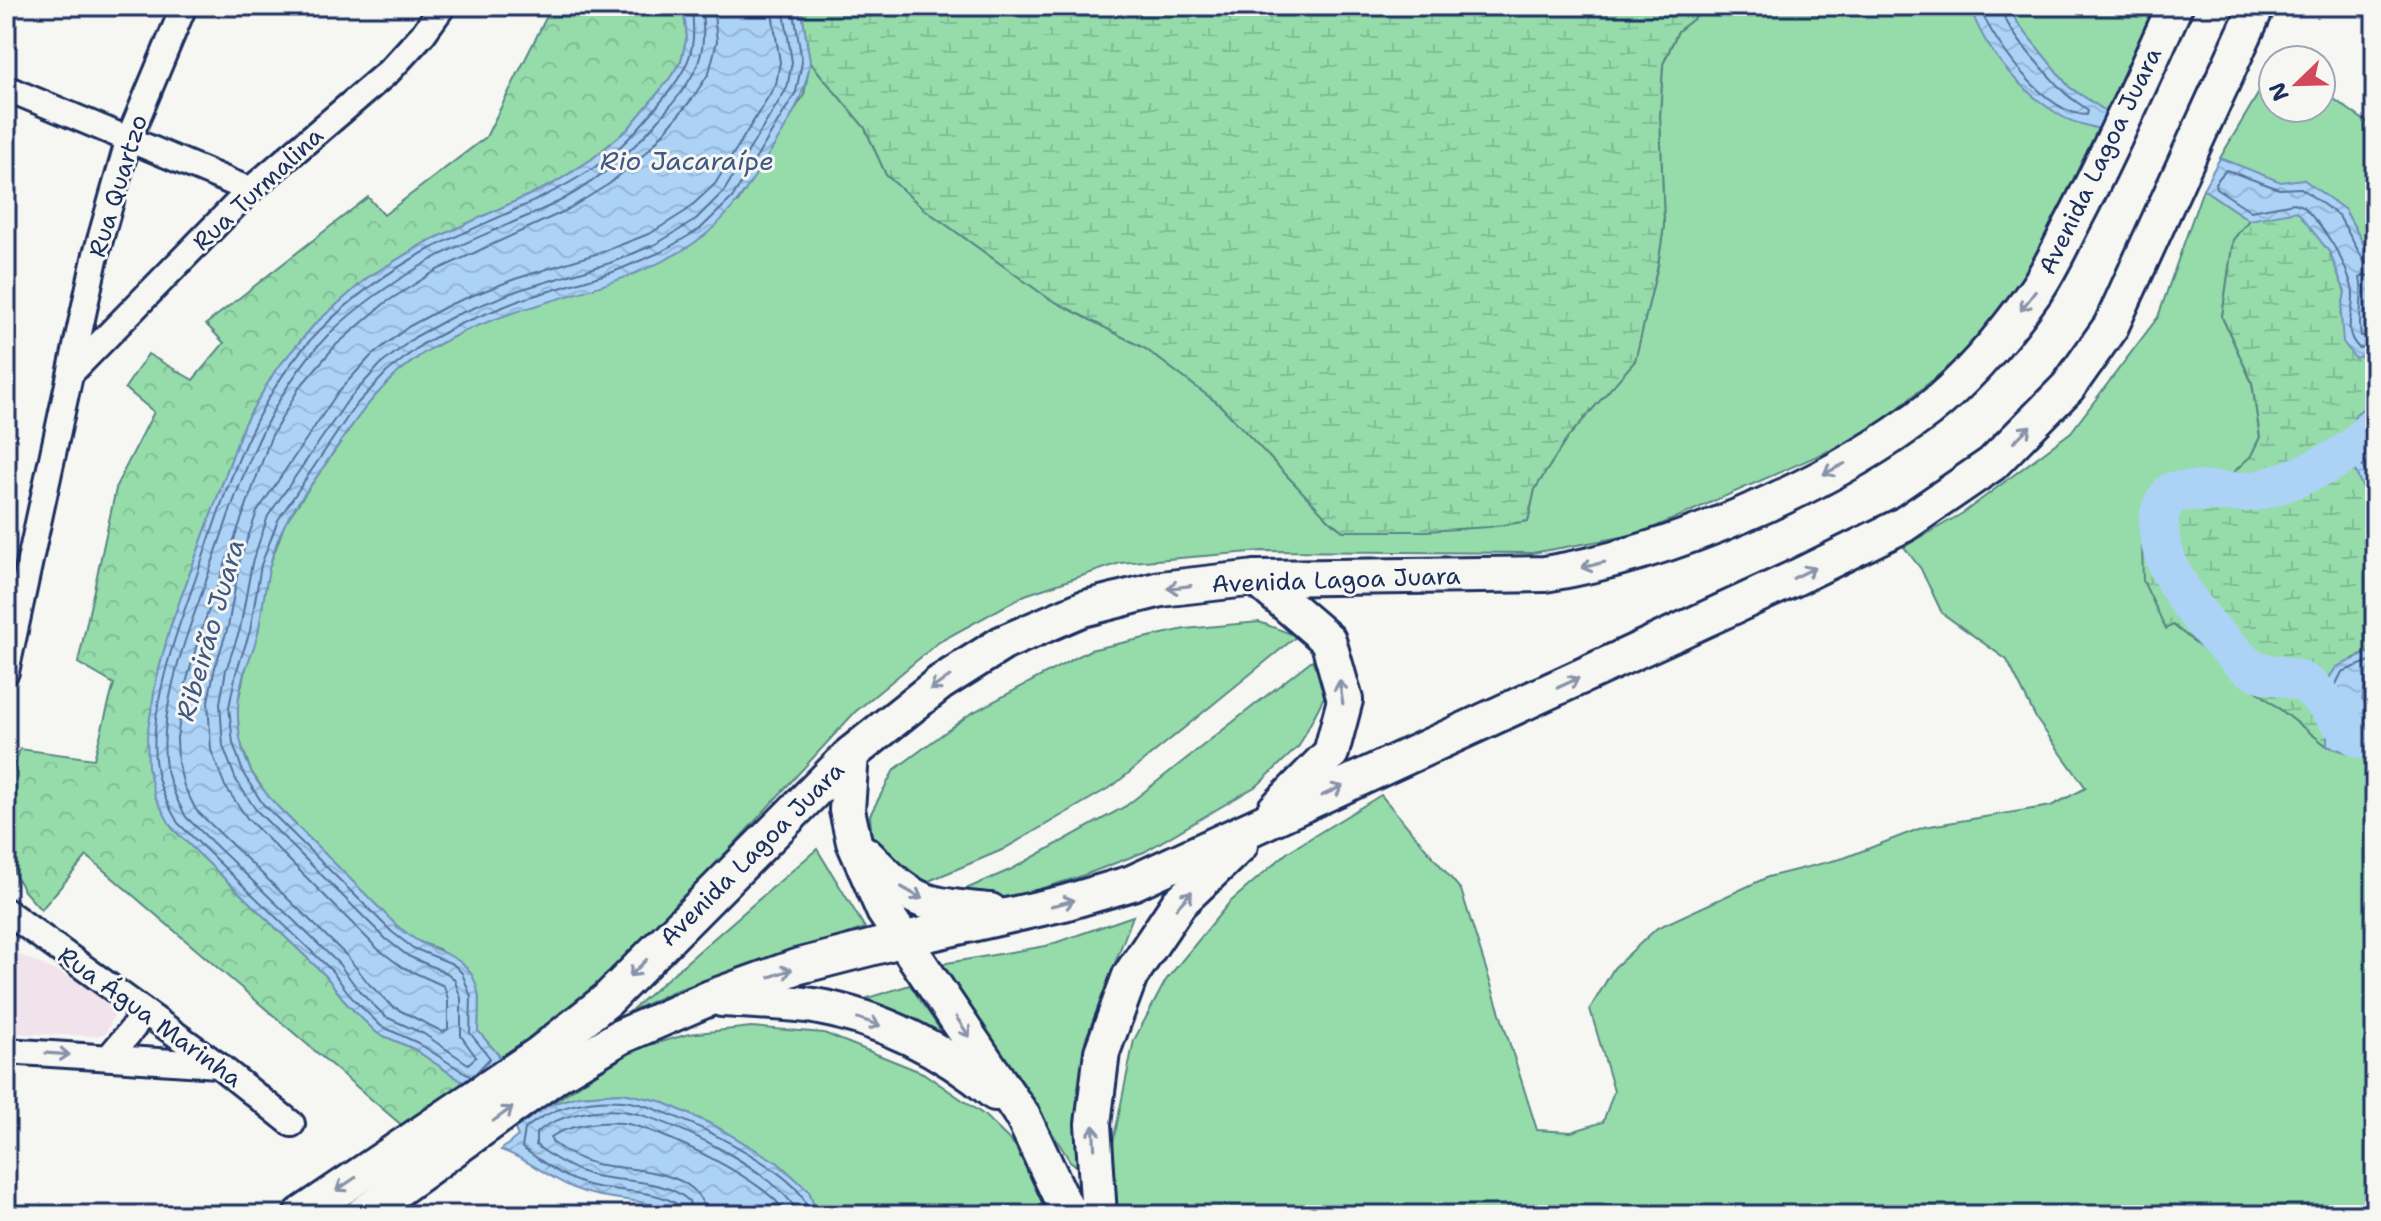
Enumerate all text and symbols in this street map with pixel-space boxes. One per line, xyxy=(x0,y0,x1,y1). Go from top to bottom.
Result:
street label: Avenida Lagoa Juara xyxy=(2031,42,2169,280)
north arrow xyxy=(2257,44,2337,124)
text: N xyxy=(2262,78,2296,105)
street label: Rua Quartzo xyxy=(81,111,155,261)
street label: Rua Turmalina xyxy=(186,120,330,258)
water label: Rio Jacaraípe xyxy=(600,143,774,178)
one-way arrow xyxy=(2019,290,2036,311)
one-way arrow xyxy=(2012,424,2031,444)
one-way arrow xyxy=(1822,462,1846,478)
water label: Ribeirão Juara xyxy=(167,535,252,725)
one-way arrow xyxy=(1580,559,1606,574)
street label: Avenida Lagoa Juara xyxy=(1211,560,1461,600)
one-way arrow xyxy=(1792,565,1816,580)
one-way arrow xyxy=(1166,580,1193,595)
one-way arrow xyxy=(1556,674,1580,689)
one-way arrow xyxy=(930,675,952,692)
one-way arrow xyxy=(1333,680,1348,706)
street label: Avenida Lagoa Juara xyxy=(653,755,851,953)
one-way arrow xyxy=(1319,783,1344,798)
one-way arrow xyxy=(900,885,923,901)
one-way arrow xyxy=(1174,890,1193,911)
one-way arrow xyxy=(1049,895,1075,910)
street label: Rua Água Marinha xyxy=(51,939,249,1095)
one-way arrow xyxy=(629,958,648,978)
one-way arrow xyxy=(768,964,793,979)
one-way arrow xyxy=(857,1015,882,1030)
one-way arrow xyxy=(956,1015,972,1038)
one-way arrow xyxy=(44,1047,71,1062)
one-way arrow xyxy=(492,1106,514,1122)
one-way arrow xyxy=(1086,1124,1101,1151)
one-way arrow xyxy=(335,1176,358,1192)

